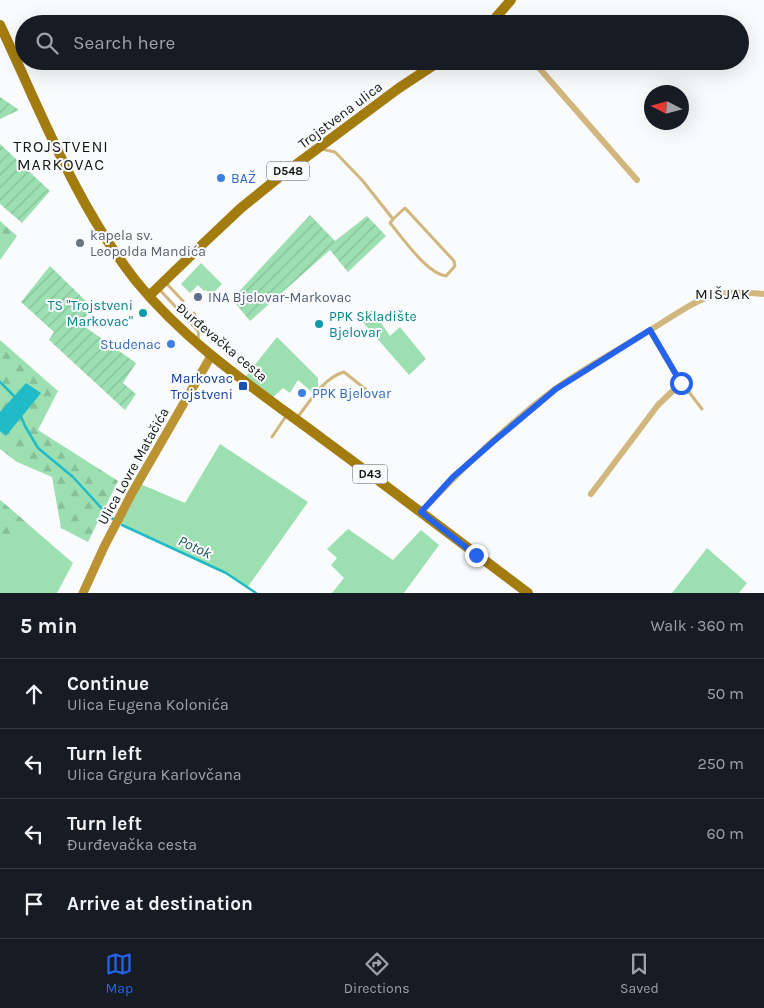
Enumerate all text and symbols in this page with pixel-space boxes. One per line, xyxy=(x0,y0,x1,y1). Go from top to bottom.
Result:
search box xyxy=(15,15,749,70)
icon: search xyxy=(33,29,61,57)
text: Search here xyxy=(73,32,175,54)
street label: Trojstvena ulica xyxy=(295,78,386,153)
north arrow xyxy=(644,85,689,130)
district label: TROJSTVENI MARKOVAC xyxy=(13,137,109,174)
road number: D548 xyxy=(267,162,309,180)
place label: BAŽ xyxy=(231,170,256,187)
marker: BAŽ xyxy=(215,172,227,184)
place label: kapela sv. Leopolda Mandića xyxy=(90,227,206,260)
marker: kapela sv. Leopolda Mandića xyxy=(74,237,86,249)
district label: MIŠJAK xyxy=(695,285,751,303)
place label: INA Bjelovar-Markovac xyxy=(208,289,352,306)
marker: INA Bjelovar-Markovac xyxy=(192,291,204,303)
place label: TS "Trojstveni Markovac" xyxy=(47,297,133,330)
street label: Đurđevačka cesta xyxy=(173,299,271,385)
marker: TS "Trojstveni Markovac" xyxy=(137,307,149,319)
place label: PPK Skladište Bjelovar xyxy=(329,308,417,341)
marker: PPK Skladište Bjelovar xyxy=(313,318,325,330)
place label: Studenac xyxy=(100,336,161,353)
marker: Studenac xyxy=(165,338,177,350)
place label: Markovac Trojstveni xyxy=(170,370,233,403)
route start xyxy=(670,372,693,395)
marker: Markovac Trojstveni xyxy=(237,380,249,392)
place label: PPK Bjelovar xyxy=(312,385,392,402)
marker: PPK Bjelovar xyxy=(296,387,308,399)
street label: Ulica Lovre Matačića xyxy=(94,405,173,528)
road number: D43 xyxy=(352,464,388,484)
water label: Potok xyxy=(175,531,215,563)
route end xyxy=(465,544,488,567)
text: 5 min xyxy=(20,614,77,638)
text: Walk · 360 m xyxy=(651,616,744,635)
text: Continue xyxy=(67,673,149,695)
icon: ahead xyxy=(20,680,48,708)
text: 50 m xyxy=(707,684,744,703)
text: Ulica Eugena Kolonića xyxy=(67,695,229,714)
text: Turn left xyxy=(67,743,142,765)
icon: left xyxy=(20,750,48,778)
text: 250 m xyxy=(697,754,744,773)
text: Ulica Grgura Karlovčana xyxy=(67,765,242,784)
text: Turn left xyxy=(67,813,142,835)
icon: left xyxy=(20,820,48,848)
text: 60 m xyxy=(707,824,744,843)
text: Đurđevačka cesta xyxy=(67,835,197,854)
icon: arrive xyxy=(20,890,48,918)
text: Arrive at destination xyxy=(67,893,253,915)
tab: Map xyxy=(105,950,133,997)
tab: Directions xyxy=(344,950,410,997)
tab: Saved xyxy=(620,950,659,997)

